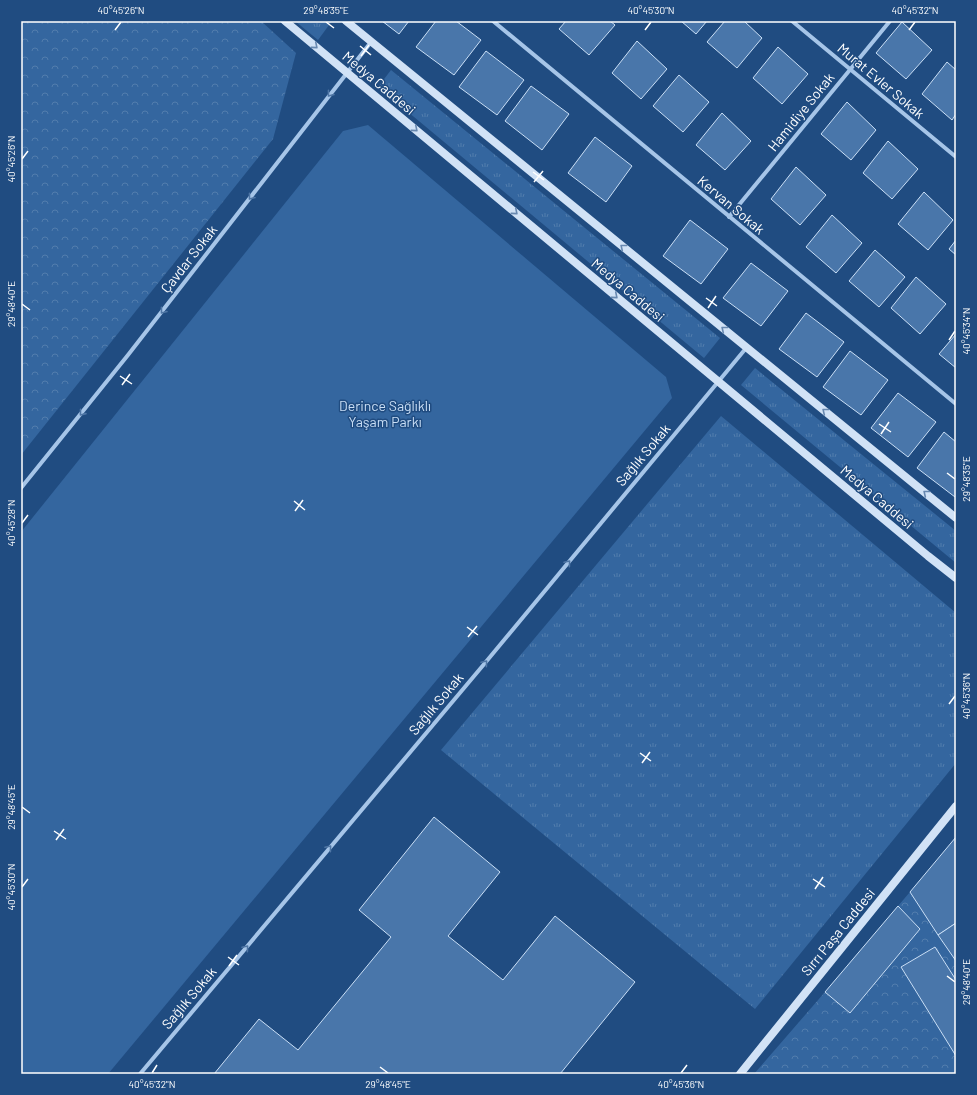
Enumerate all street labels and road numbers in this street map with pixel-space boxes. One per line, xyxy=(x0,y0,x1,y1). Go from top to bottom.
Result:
street label: Murat Evler Sokak xyxy=(834,39,928,122)
street label: Medya Caddesi xyxy=(339,47,419,118)
street label: Hamidiye Sokak xyxy=(764,69,837,154)
street label: Kervan Sokak xyxy=(694,172,768,238)
street label: Çavdar Sokak xyxy=(157,221,220,296)
street label: Medya Caddesi xyxy=(588,254,668,325)
street label: Sağlık Sokak xyxy=(612,420,673,489)
street label: Medya Caddesi xyxy=(837,461,917,532)
street label: Sağlık Sokak xyxy=(405,669,466,738)
street label: Sırrı Paşa Caddesi xyxy=(797,884,878,979)
street label: Sağlık Sokak xyxy=(158,963,219,1032)

